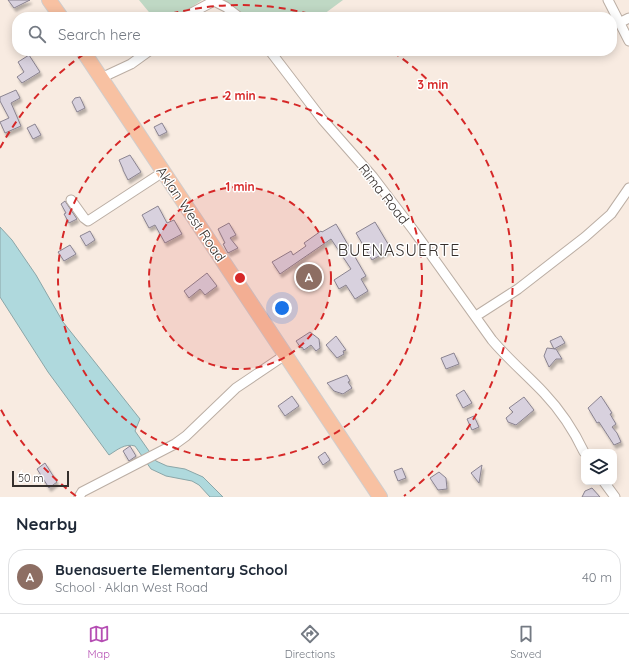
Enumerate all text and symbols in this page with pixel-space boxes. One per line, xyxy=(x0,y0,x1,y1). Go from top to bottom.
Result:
search box xyxy=(12,12,617,56)
icon: search xyxy=(26,23,48,45)
text: Search here xyxy=(58,25,141,44)
text: 3 min xyxy=(418,77,448,92)
text: 2 min xyxy=(224,88,256,103)
street label: Rima Road xyxy=(355,160,413,228)
street label: Aklan West Road xyxy=(152,163,230,265)
text: 1 min xyxy=(225,179,255,194)
district label: BUENASUERTE xyxy=(338,240,460,260)
pin: A xyxy=(296,262,322,292)
centre of rings xyxy=(233,271,247,285)
your location xyxy=(272,298,292,318)
map controls xyxy=(581,449,617,485)
button: layers xyxy=(581,449,617,485)
scale bar xyxy=(12,469,69,488)
text: 50 m xyxy=(18,471,44,485)
text: Nearby xyxy=(16,513,77,534)
text: Buenasuerte Elementary School xyxy=(55,560,288,579)
text: A xyxy=(26,569,34,585)
text: 40 m xyxy=(582,569,612,585)
text: School · Aklan West Road xyxy=(55,579,208,595)
tab: Map xyxy=(87,623,110,661)
tab: Directions xyxy=(285,623,335,661)
tab: Saved xyxy=(510,623,542,661)

